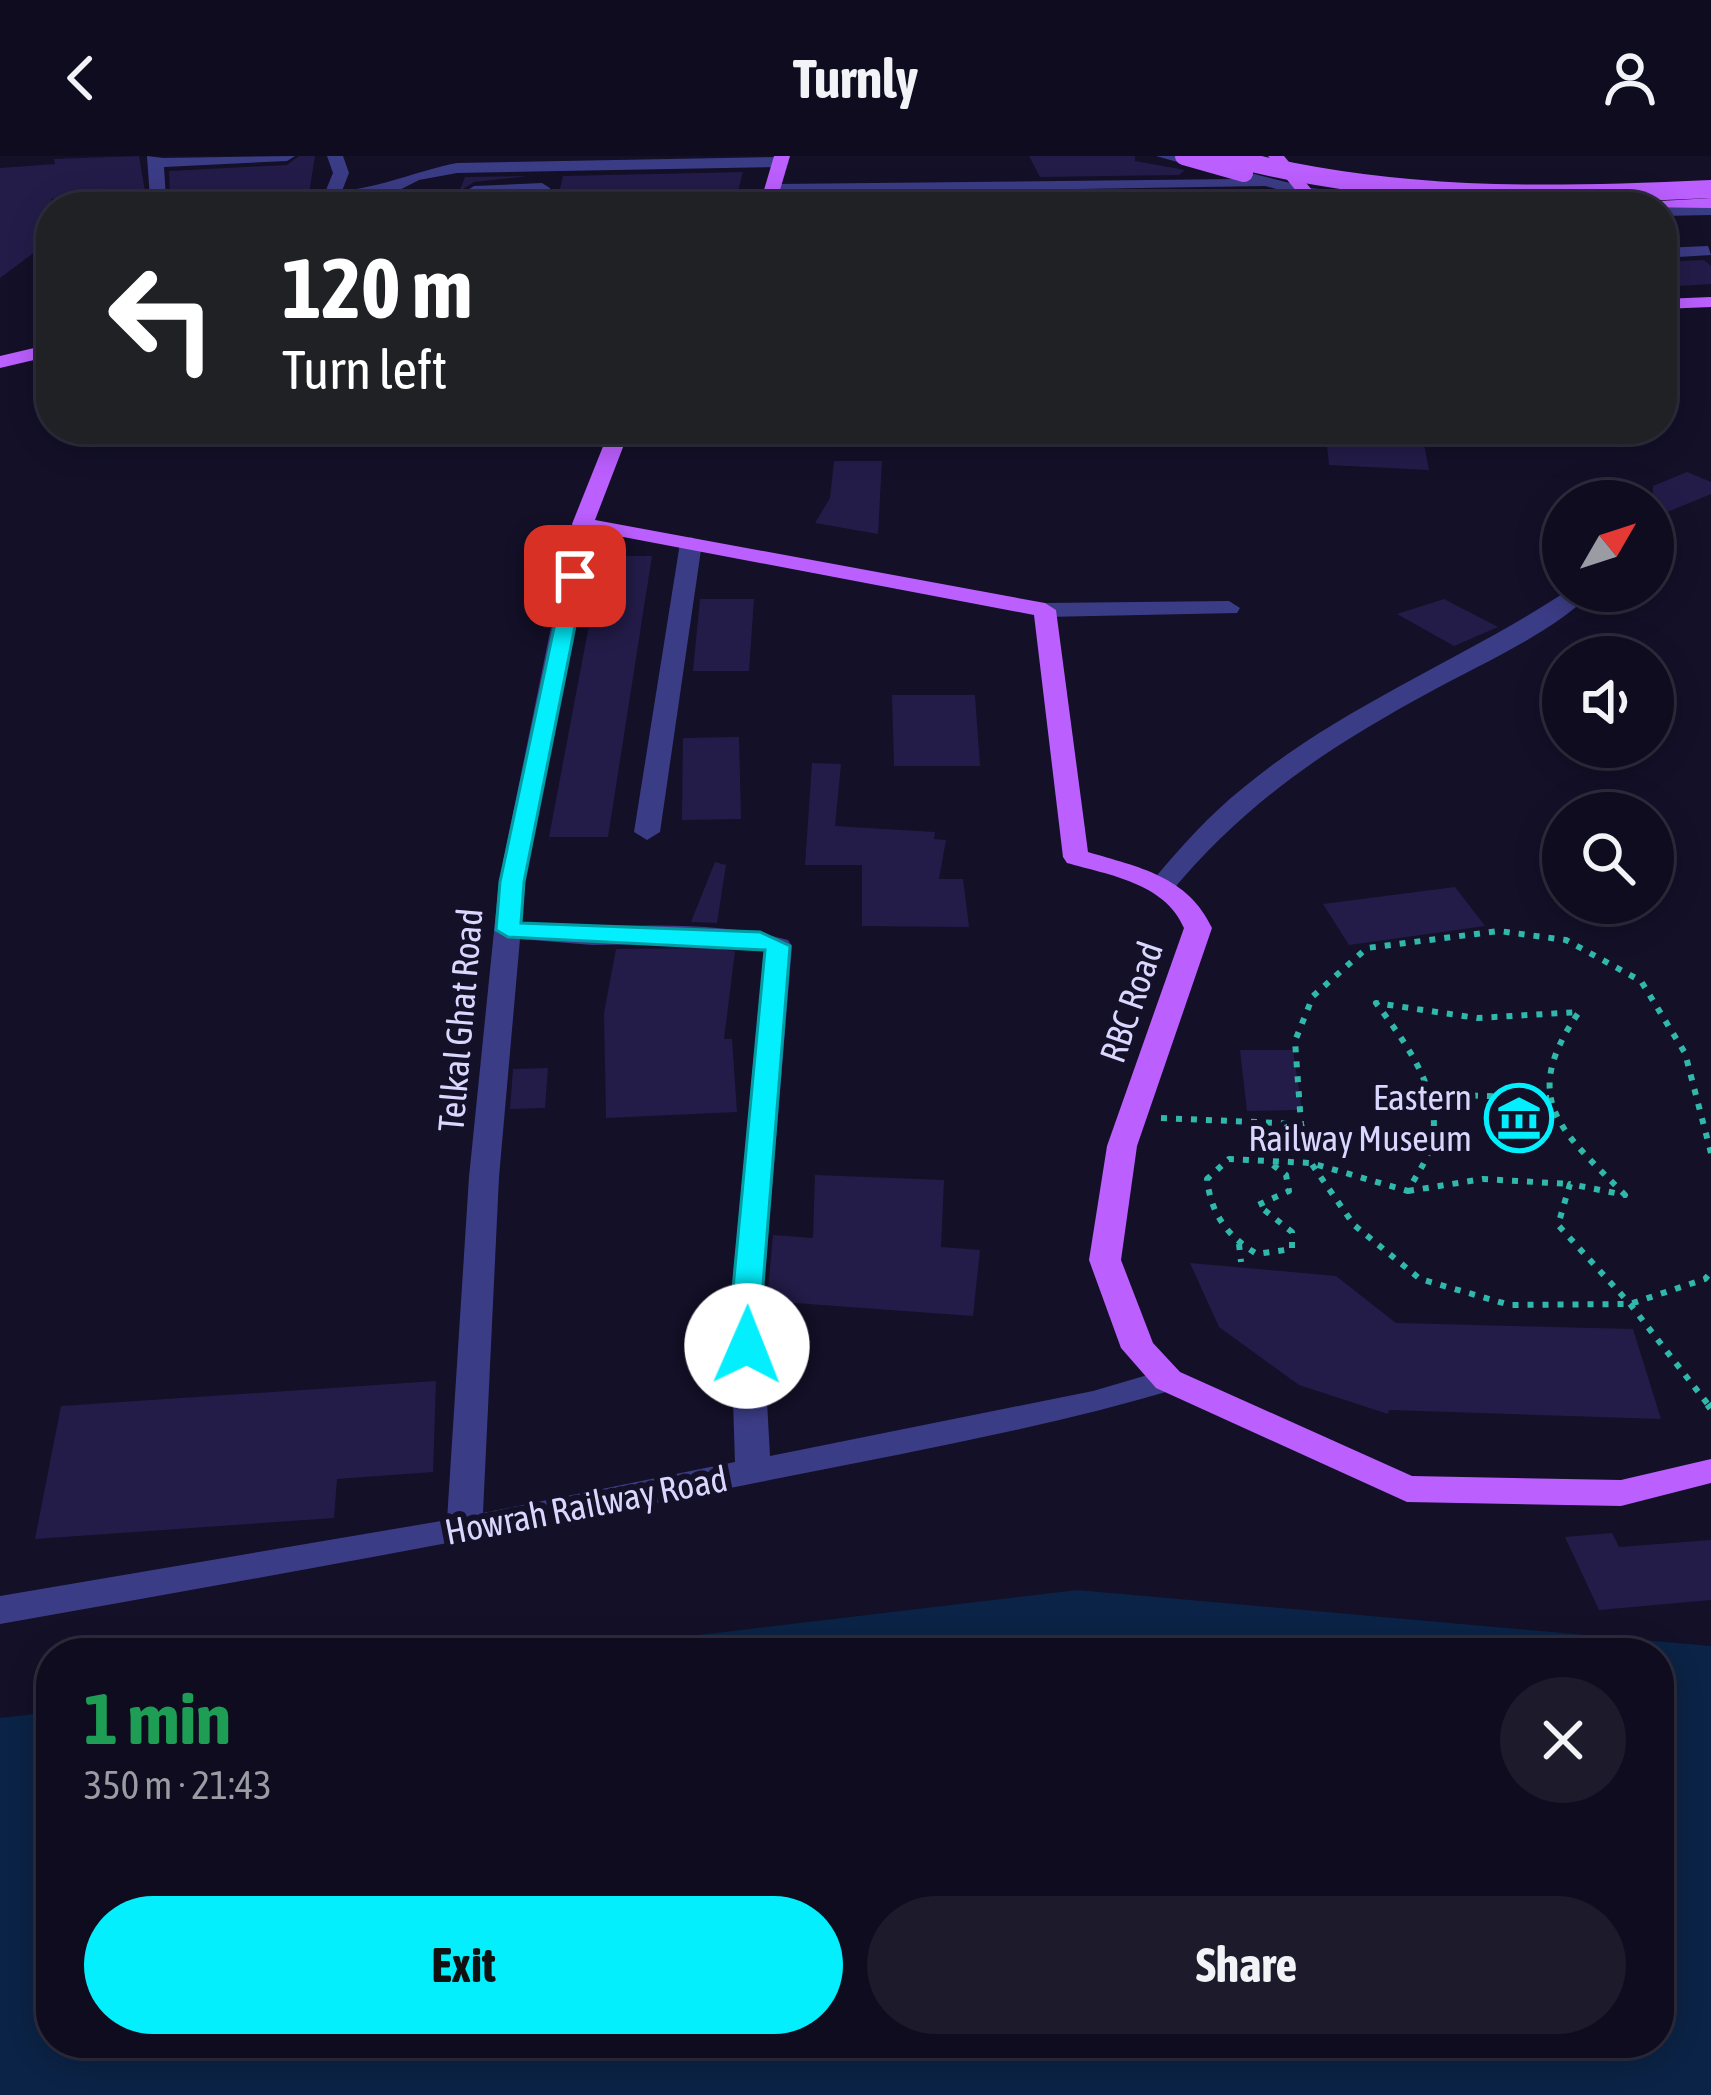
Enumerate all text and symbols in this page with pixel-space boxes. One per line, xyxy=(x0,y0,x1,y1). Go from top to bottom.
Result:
icon: back xyxy=(48,45,114,111)
icon: person xyxy=(1597,45,1663,111)
text: Turnly xyxy=(793,48,918,109)
icon: left xyxy=(84,240,240,396)
text: 120 m xyxy=(282,240,472,336)
text: Turn left xyxy=(282,339,447,400)
north arrow xyxy=(1542,480,1674,612)
map controls xyxy=(1542,480,1674,924)
pin xyxy=(524,525,626,627)
icon: arrive xyxy=(542,543,608,609)
button: sound xyxy=(1542,636,1674,768)
button: search xyxy=(1542,792,1674,924)
street label: Telkal Ghat Road xyxy=(429,907,491,1133)
street label: RBC Road xyxy=(1091,936,1171,1068)
place label: Eastern Railway Museum xyxy=(1248,1076,1472,1159)
museum icon: Eastern Railway Museum xyxy=(1484,1083,1554,1153)
position arrow xyxy=(684,1283,810,1409)
street label: Howrah Railway Road xyxy=(441,1457,731,1553)
text: 1 min xyxy=(84,1677,231,1759)
button: close xyxy=(1500,1677,1626,1803)
text: 350 m · 21:43 xyxy=(84,1763,272,1807)
button: Exit xyxy=(84,1896,843,2034)
button: Share xyxy=(867,1896,1626,2034)

